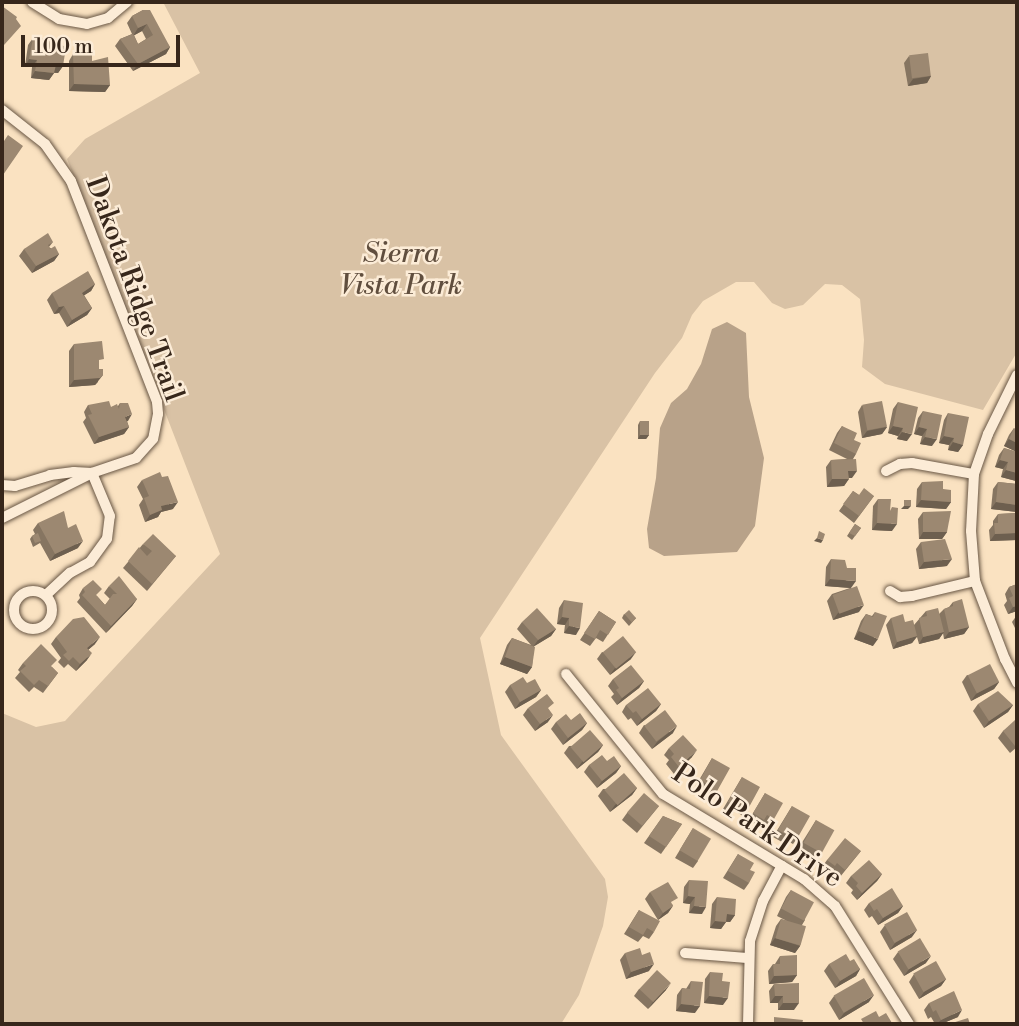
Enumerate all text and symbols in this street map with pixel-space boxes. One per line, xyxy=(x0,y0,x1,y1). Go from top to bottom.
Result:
scale bar xyxy=(24,21,184,65)
text: 100 m xyxy=(34,34,93,60)
street label: Dakota Ridge Trail xyxy=(78,172,190,406)
park label: Sierra Vista Park xyxy=(340,237,462,303)
street label: Polo Park Drive xyxy=(666,757,848,895)

